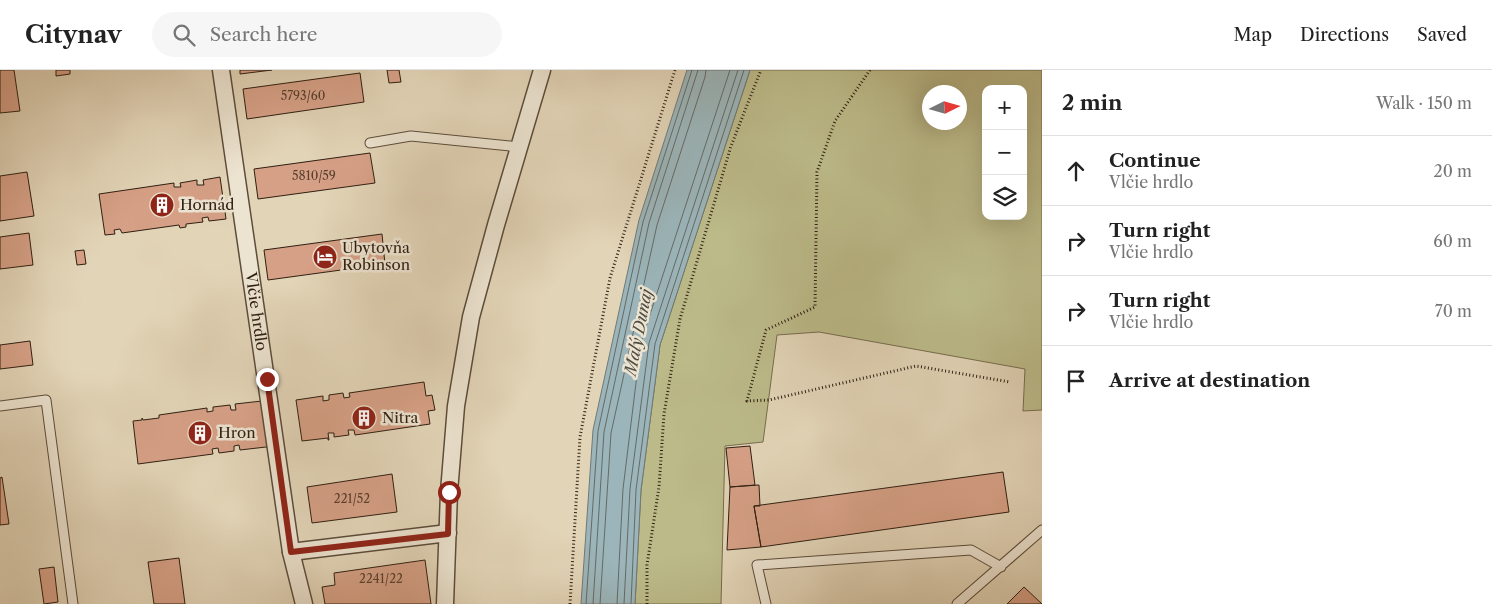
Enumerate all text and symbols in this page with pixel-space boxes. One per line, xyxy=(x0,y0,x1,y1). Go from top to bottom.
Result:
search box xyxy=(152,12,502,57)
text: Citynav xyxy=(25,20,122,49)
icon: search xyxy=(170,21,198,49)
text: Search here xyxy=(210,23,317,46)
text: Map xyxy=(1233,24,1272,46)
text: Directions xyxy=(1300,24,1389,46)
text: Saved xyxy=(1417,24,1467,46)
north arrow xyxy=(922,85,967,130)
map controls xyxy=(982,85,1027,220)
button: + xyxy=(982,85,1027,130)
house number: 5793/60 xyxy=(281,88,325,103)
text: 2 min xyxy=(1062,90,1122,115)
text: Walk · 150 m xyxy=(1376,93,1472,113)
button: − xyxy=(982,130,1027,175)
text: Continue xyxy=(1109,149,1201,172)
icon: ahead xyxy=(1062,157,1090,185)
text: 20 m xyxy=(1433,161,1472,181)
house number: 5810/59 xyxy=(292,168,336,183)
text: Vlčie hrdlo xyxy=(1109,172,1193,192)
button: layers xyxy=(982,175,1027,220)
building icon: Hornád xyxy=(149,192,175,218)
place label: Hornád xyxy=(180,195,234,214)
text: Turn right xyxy=(1109,219,1210,242)
icon: right xyxy=(1062,227,1090,255)
text: 60 m xyxy=(1433,231,1472,251)
place label: Ubytovňa Robinson xyxy=(342,238,411,274)
text: Vlčie hrdlo xyxy=(1109,242,1193,262)
hotel icon: Ubytovňa Robinson xyxy=(312,244,338,270)
street label: Vlčie hrdlo xyxy=(241,270,272,352)
water label: Malý Dunaj xyxy=(619,285,656,379)
text: Turn right xyxy=(1109,289,1210,312)
icon: right xyxy=(1062,297,1090,325)
text: 70 m xyxy=(1435,301,1472,321)
text: Vlčie hrdlo xyxy=(1109,312,1193,332)
icon: arrive xyxy=(1062,367,1090,395)
route end xyxy=(256,368,279,391)
text: Arrive at destination xyxy=(1109,369,1310,392)
building icon: Nitra xyxy=(351,405,377,431)
place label: Nitra xyxy=(382,408,418,427)
building icon: Hron xyxy=(187,420,213,446)
place label: Hron xyxy=(218,423,256,442)
route start xyxy=(438,481,461,504)
house number: 221/52 xyxy=(334,491,370,506)
house number: 2241/22 xyxy=(359,571,403,586)

